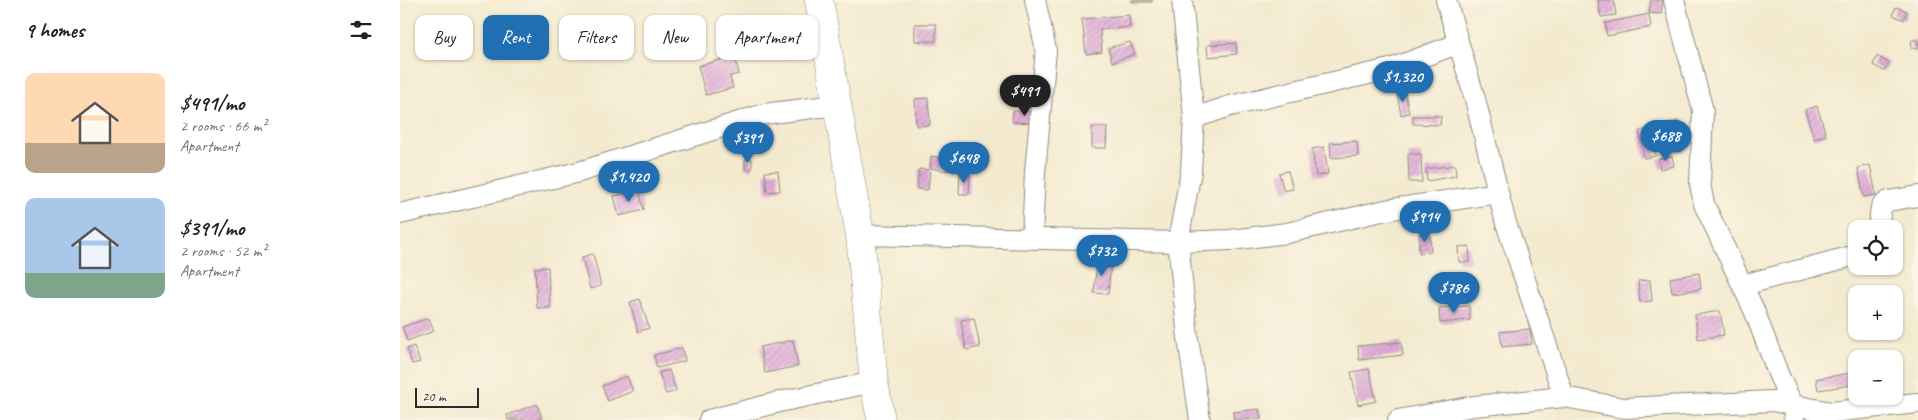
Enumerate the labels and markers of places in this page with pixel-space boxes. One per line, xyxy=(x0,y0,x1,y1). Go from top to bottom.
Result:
pin: $1,320 xyxy=(1362,61,1444,103)
pin: $491 xyxy=(995,74,1055,117)
pin: $688 xyxy=(1636,120,1696,162)
pin: $391 xyxy=(718,121,778,164)
pin: $648 xyxy=(934,142,994,184)
pin: $1,420 xyxy=(588,160,670,203)
pin: $914 xyxy=(1395,200,1455,243)
pin: $732 xyxy=(1072,234,1132,277)
pin: $786 xyxy=(1424,272,1484,314)

